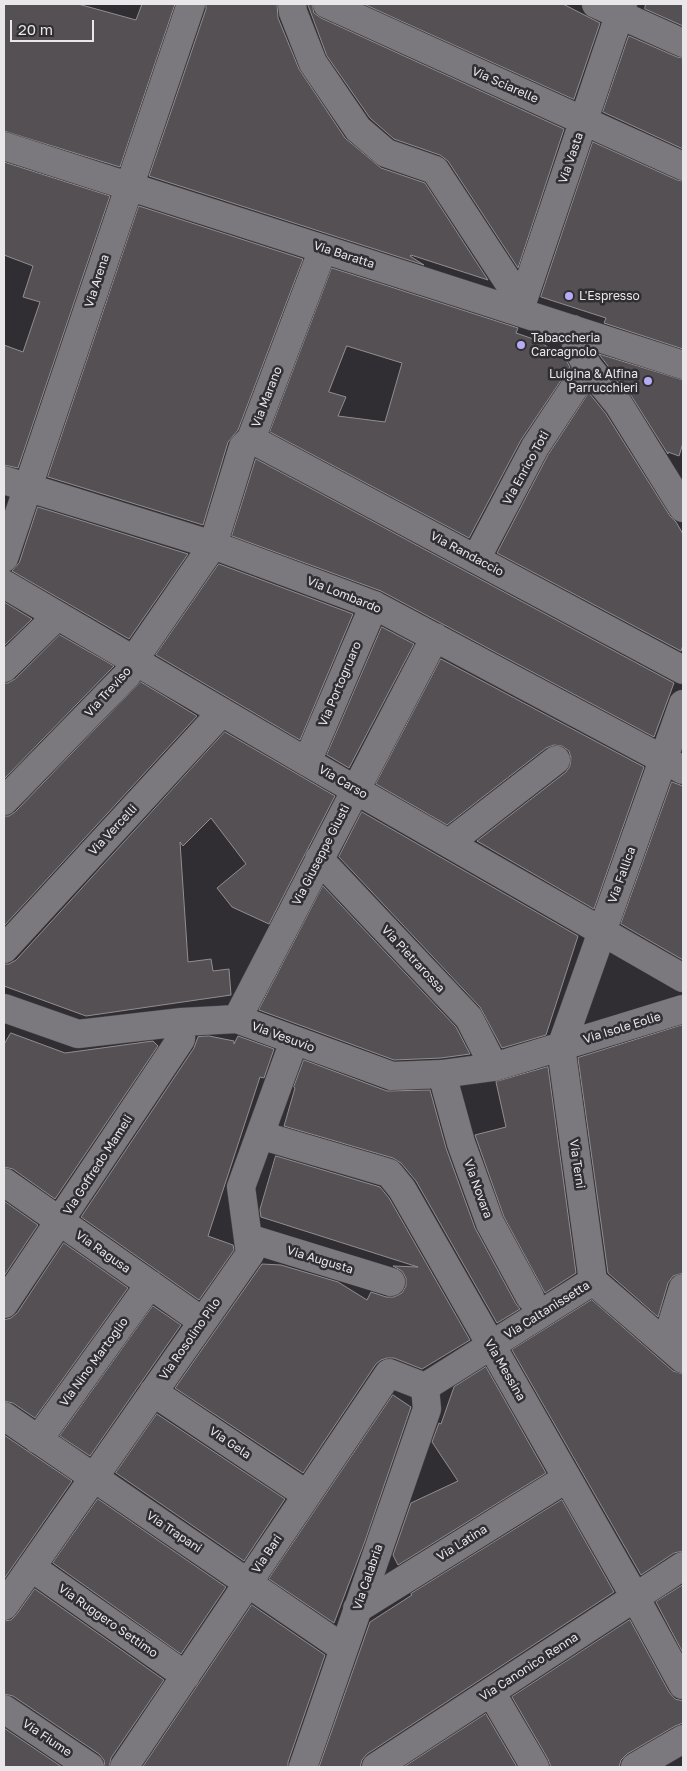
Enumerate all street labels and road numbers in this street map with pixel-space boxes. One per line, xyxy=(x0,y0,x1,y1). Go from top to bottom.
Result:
street label: Via Sciarelle xyxy=(470,64,540,106)
street label: Via Vasta xyxy=(556,131,586,185)
street label: Via Baratta xyxy=(312,238,376,272)
street label: Via Arena xyxy=(82,253,112,309)
street label: Via Marano xyxy=(249,365,285,429)
street label: Via Enrico Toti xyxy=(500,429,552,507)
street label: Via Randaccio xyxy=(428,529,506,579)
street label: Via Lombardo xyxy=(305,574,383,616)
street label: Via Portogruaro xyxy=(316,639,364,729)
street label: Via Treviso xyxy=(82,664,134,720)
street label: Via Carso xyxy=(316,762,370,802)
street label: Via Vercelli xyxy=(86,802,140,858)
street label: Via Giuseppe Giusti xyxy=(289,802,353,908)
street label: Via Fallica xyxy=(605,845,639,905)
street label: Via Pietrarossa xyxy=(378,922,448,996)
street label: Via Isole Eolie xyxy=(581,1009,663,1047)
street label: Via Vesuvio xyxy=(249,1019,317,1055)
street label: Via Goffredo Mameli xyxy=(60,1112,136,1218)
street label: Via Terni xyxy=(566,1138,588,1190)
street label: Via Novara xyxy=(461,1158,495,1220)
street label: Via Ragusa xyxy=(73,1228,133,1276)
street label: Via Augusta xyxy=(285,1243,355,1277)
street label: Via Caltanissetta xyxy=(502,1278,592,1342)
street label: Via Rosolino Pilo xyxy=(156,1295,224,1383)
street label: Via Nino Martoglio xyxy=(57,1315,131,1409)
street label: Via Messina xyxy=(482,1337,528,1403)
street label: Via Gela xyxy=(206,1424,254,1462)
street label: Via Trapani xyxy=(144,1508,204,1556)
street label: Via Latina xyxy=(434,1522,490,1564)
street label: Via Bari xyxy=(249,1532,285,1576)
street label: Via Calabria xyxy=(350,1542,386,1612)
street label: Via Ruggero Settimo xyxy=(56,1581,160,1661)
street label: Via Canonico Renna xyxy=(477,1630,581,1704)
street label: Via Fiume xyxy=(20,1716,74,1760)

